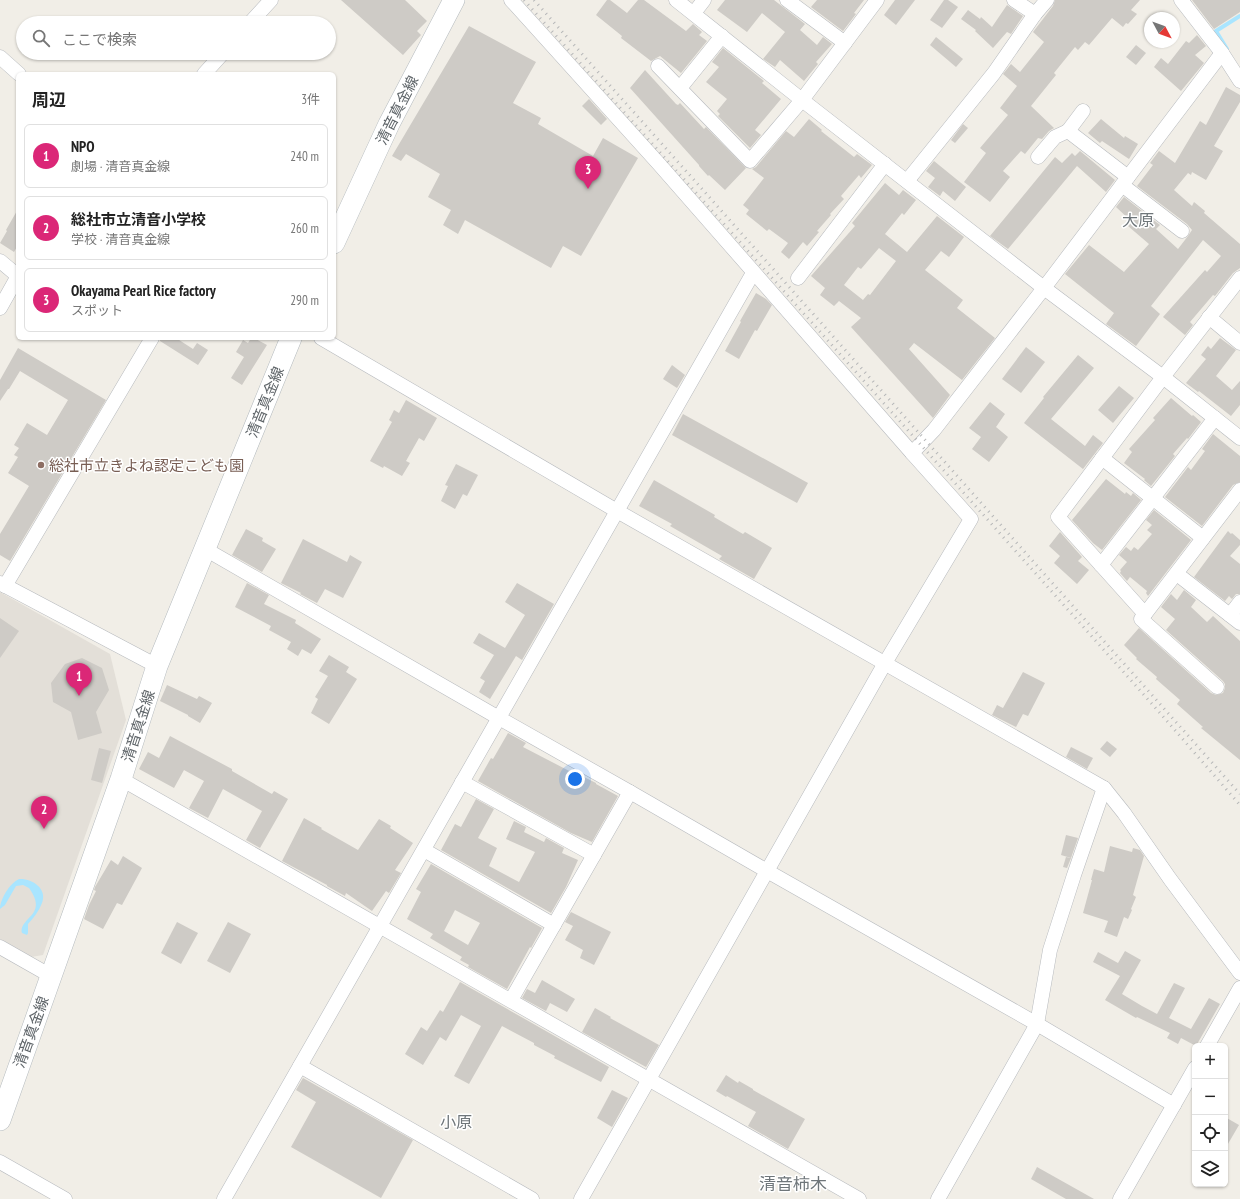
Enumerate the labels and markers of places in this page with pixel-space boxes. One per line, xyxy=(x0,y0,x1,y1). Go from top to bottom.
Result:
pin: 3 xyxy=(575,156,601,189)
place label: 総社市立きよね認定こども園 xyxy=(49,456,244,475)
marker: 総社市立きよね認定こども園 xyxy=(36,460,46,470)
pin: 1 xyxy=(66,663,92,696)
pin: 2 xyxy=(31,796,57,829)

